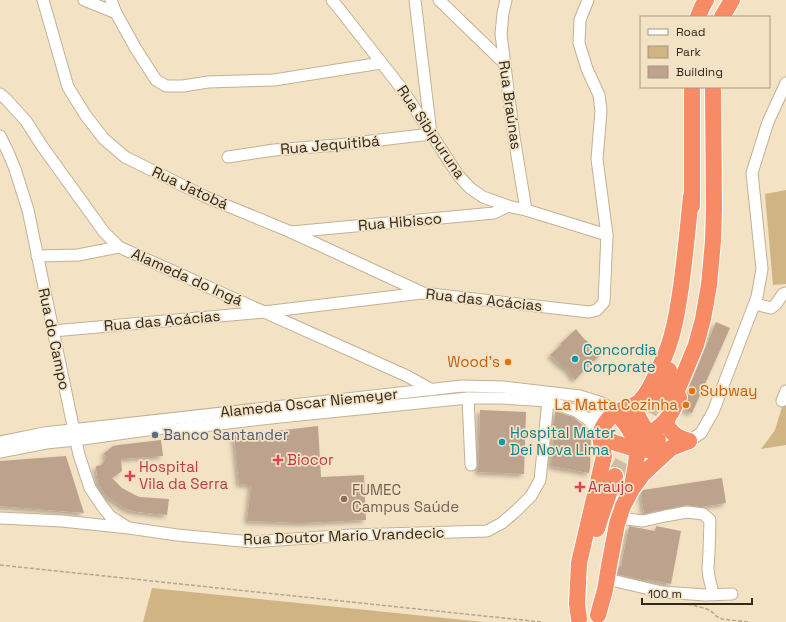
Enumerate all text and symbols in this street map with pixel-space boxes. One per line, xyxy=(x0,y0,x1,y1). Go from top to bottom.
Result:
legend xyxy=(640,16,770,88)
text: Road xyxy=(676,24,705,40)
text: Park xyxy=(676,44,701,60)
street label: Rua Braúnas xyxy=(495,59,526,151)
text: Building xyxy=(676,64,723,80)
street label: Rua Sibipuruna xyxy=(393,81,470,182)
street label: Rua Jequitibá xyxy=(279,131,381,158)
street label: Rua Jatobá xyxy=(149,162,232,214)
street label: Rua Hibisco xyxy=(357,208,443,235)
street label: Alameda do Ingá xyxy=(129,244,246,310)
street label: Rua das Acácias xyxy=(425,284,543,315)
street label: Rua do Campo xyxy=(34,286,75,392)
street label: Rua das Acácias xyxy=(103,306,221,335)
place label: Concordia Corporate xyxy=(583,340,657,376)
place label: Wood's xyxy=(447,352,500,371)
marker: Concordia Corporate xyxy=(570,354,580,364)
marker: Wood's xyxy=(503,357,513,367)
place label: Subway xyxy=(700,381,757,400)
street label: Alameda Oscar Niemeyer xyxy=(219,384,399,421)
marker: Subway xyxy=(687,386,697,396)
place label: La Matta Cozinha xyxy=(554,395,678,414)
marker: La Matta Cozinha xyxy=(681,400,691,410)
place label: Hospital Mater Dei Nova Lima xyxy=(510,423,616,459)
place label: Banco Santander xyxy=(163,425,289,444)
marker: Banco Santander xyxy=(150,430,160,440)
marker: Hospital Mater Dei Nova Lima xyxy=(497,437,507,447)
place label: Biocor xyxy=(287,450,334,469)
marker: Biocor xyxy=(272,454,284,466)
place label: Hospital Vila da Serra xyxy=(139,457,228,493)
marker: Hospital Vila da Serra xyxy=(124,470,136,482)
place label: Araujo xyxy=(588,477,633,496)
place label: FUMEC Campus Saúde xyxy=(352,480,459,516)
marker: Araujo xyxy=(575,482,585,492)
marker: FUMEC Campus Saúde xyxy=(339,494,349,504)
street label: Rua Doutor Mario Vrandecic xyxy=(243,522,445,549)
scale bar xyxy=(642,580,752,606)
text: 100 m xyxy=(648,586,682,602)

